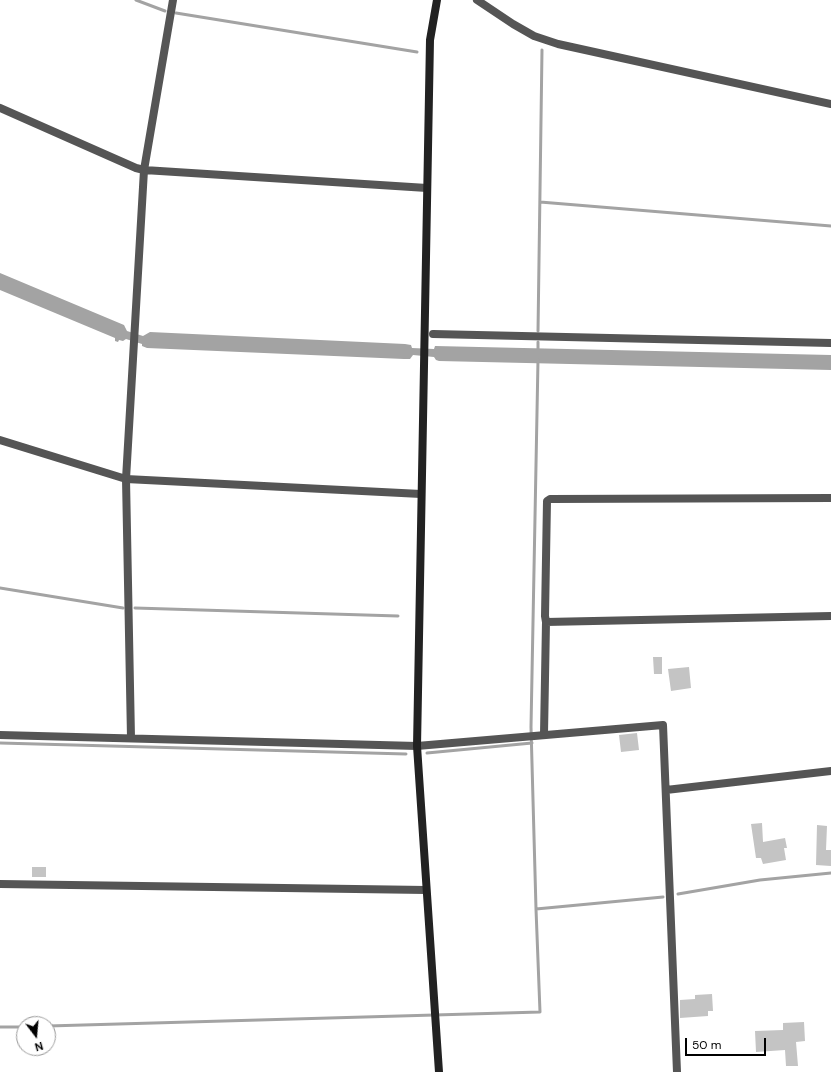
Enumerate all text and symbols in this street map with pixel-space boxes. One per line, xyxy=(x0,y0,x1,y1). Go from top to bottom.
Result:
north arrow xyxy=(16,1016,56,1056)
scale bar xyxy=(687,1030,768,1056)
text: 50 m xyxy=(692,1037,721,1053)
text: N xyxy=(33,1039,45,1054)

